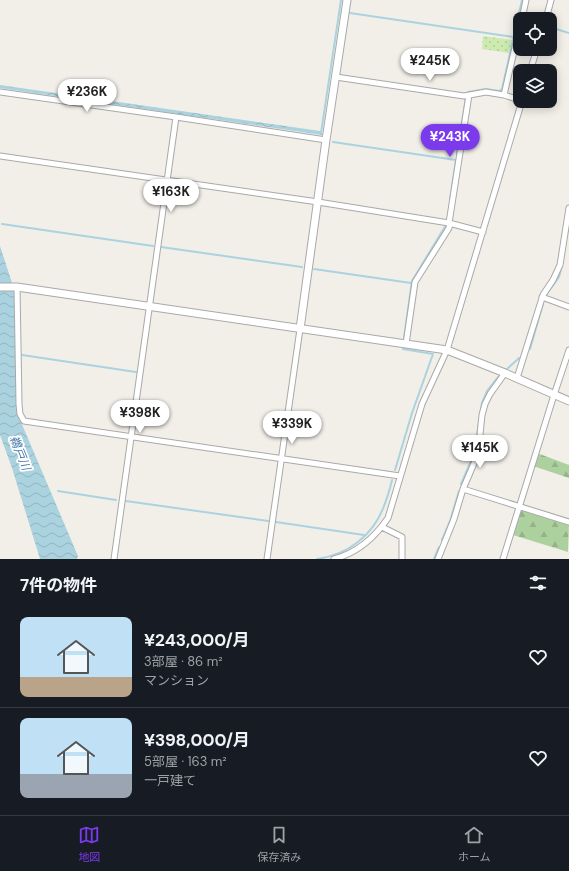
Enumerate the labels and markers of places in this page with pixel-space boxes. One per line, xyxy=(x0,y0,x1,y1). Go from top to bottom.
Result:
pin: ¥245K xyxy=(402,48,458,82)
pin: ¥236K xyxy=(59,79,115,113)
pin: ¥243K xyxy=(422,124,478,158)
pin: ¥163K xyxy=(143,179,199,213)
pin: ¥398K xyxy=(112,400,168,434)
pin: ¥339K xyxy=(264,411,320,445)
pin: ¥145K xyxy=(452,435,508,469)

